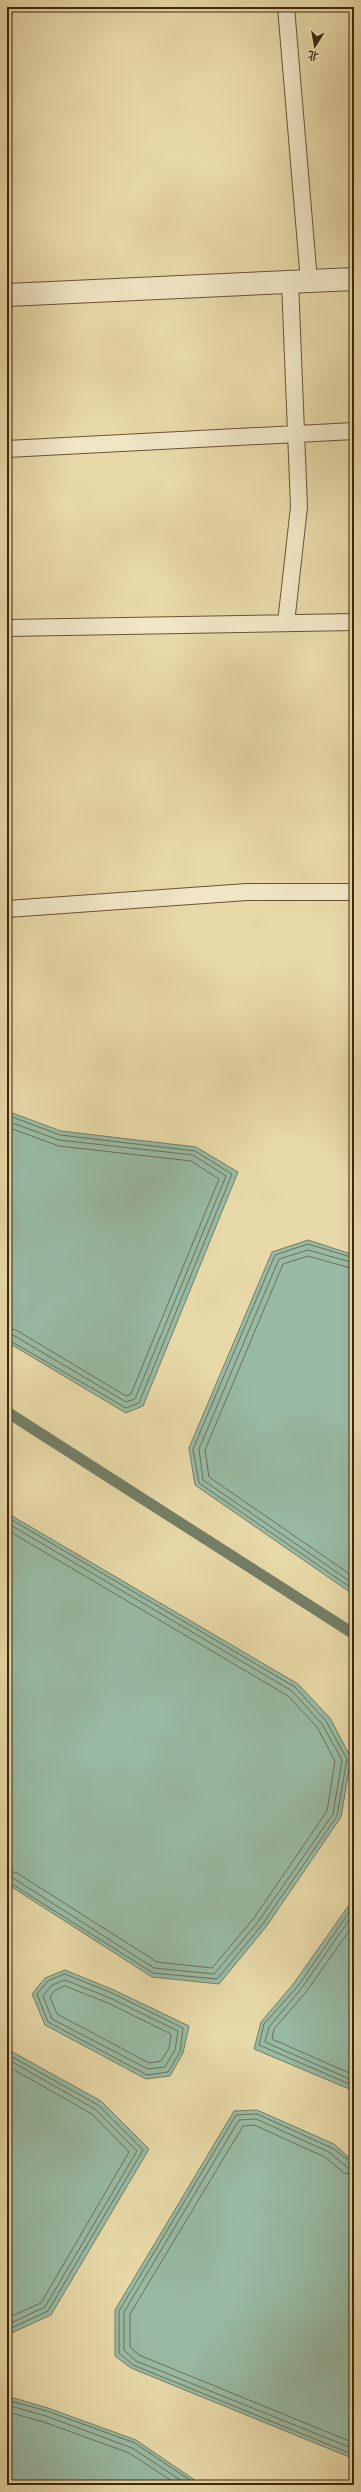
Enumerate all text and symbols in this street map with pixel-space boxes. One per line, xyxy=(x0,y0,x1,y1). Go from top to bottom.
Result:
north arrow xyxy=(295,26,335,66)
text: 北 xyxy=(307,47,320,63)

